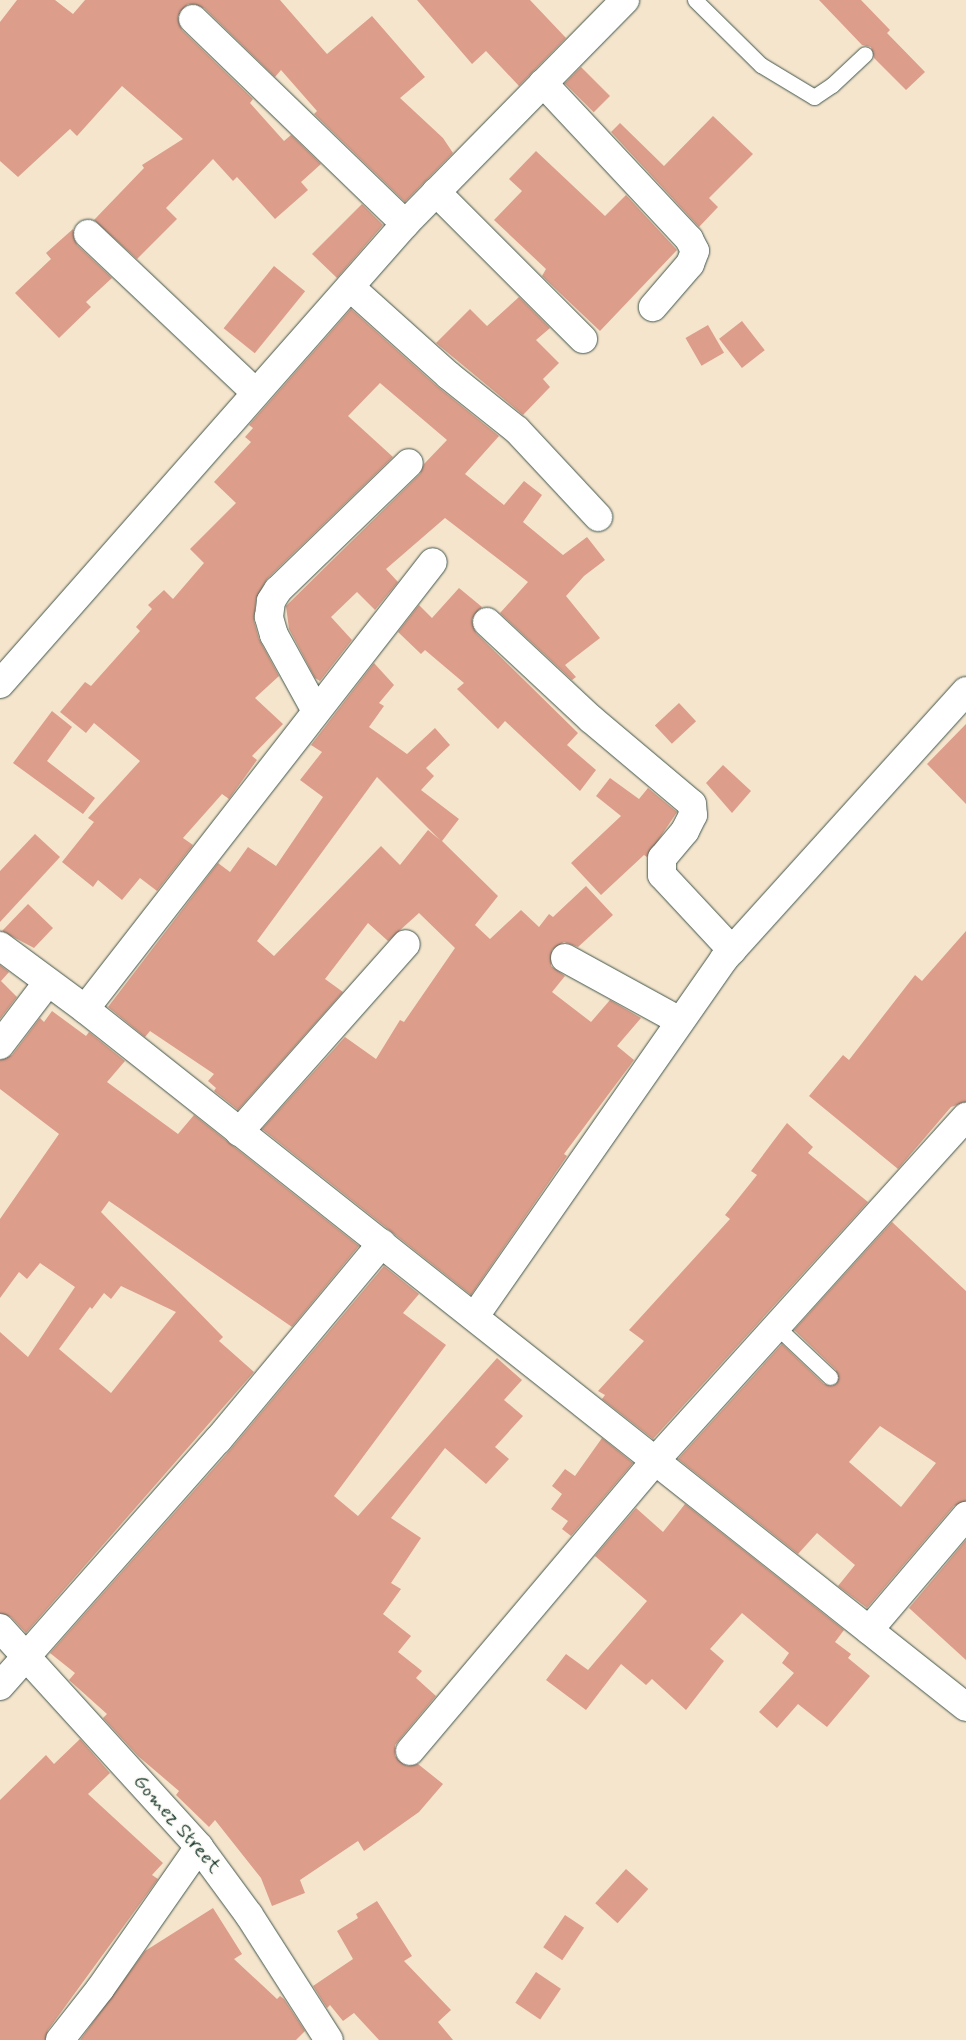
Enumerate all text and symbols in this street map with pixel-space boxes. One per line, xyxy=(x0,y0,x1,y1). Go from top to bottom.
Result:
street label: Gomez Street xyxy=(128,1770,226,1878)

